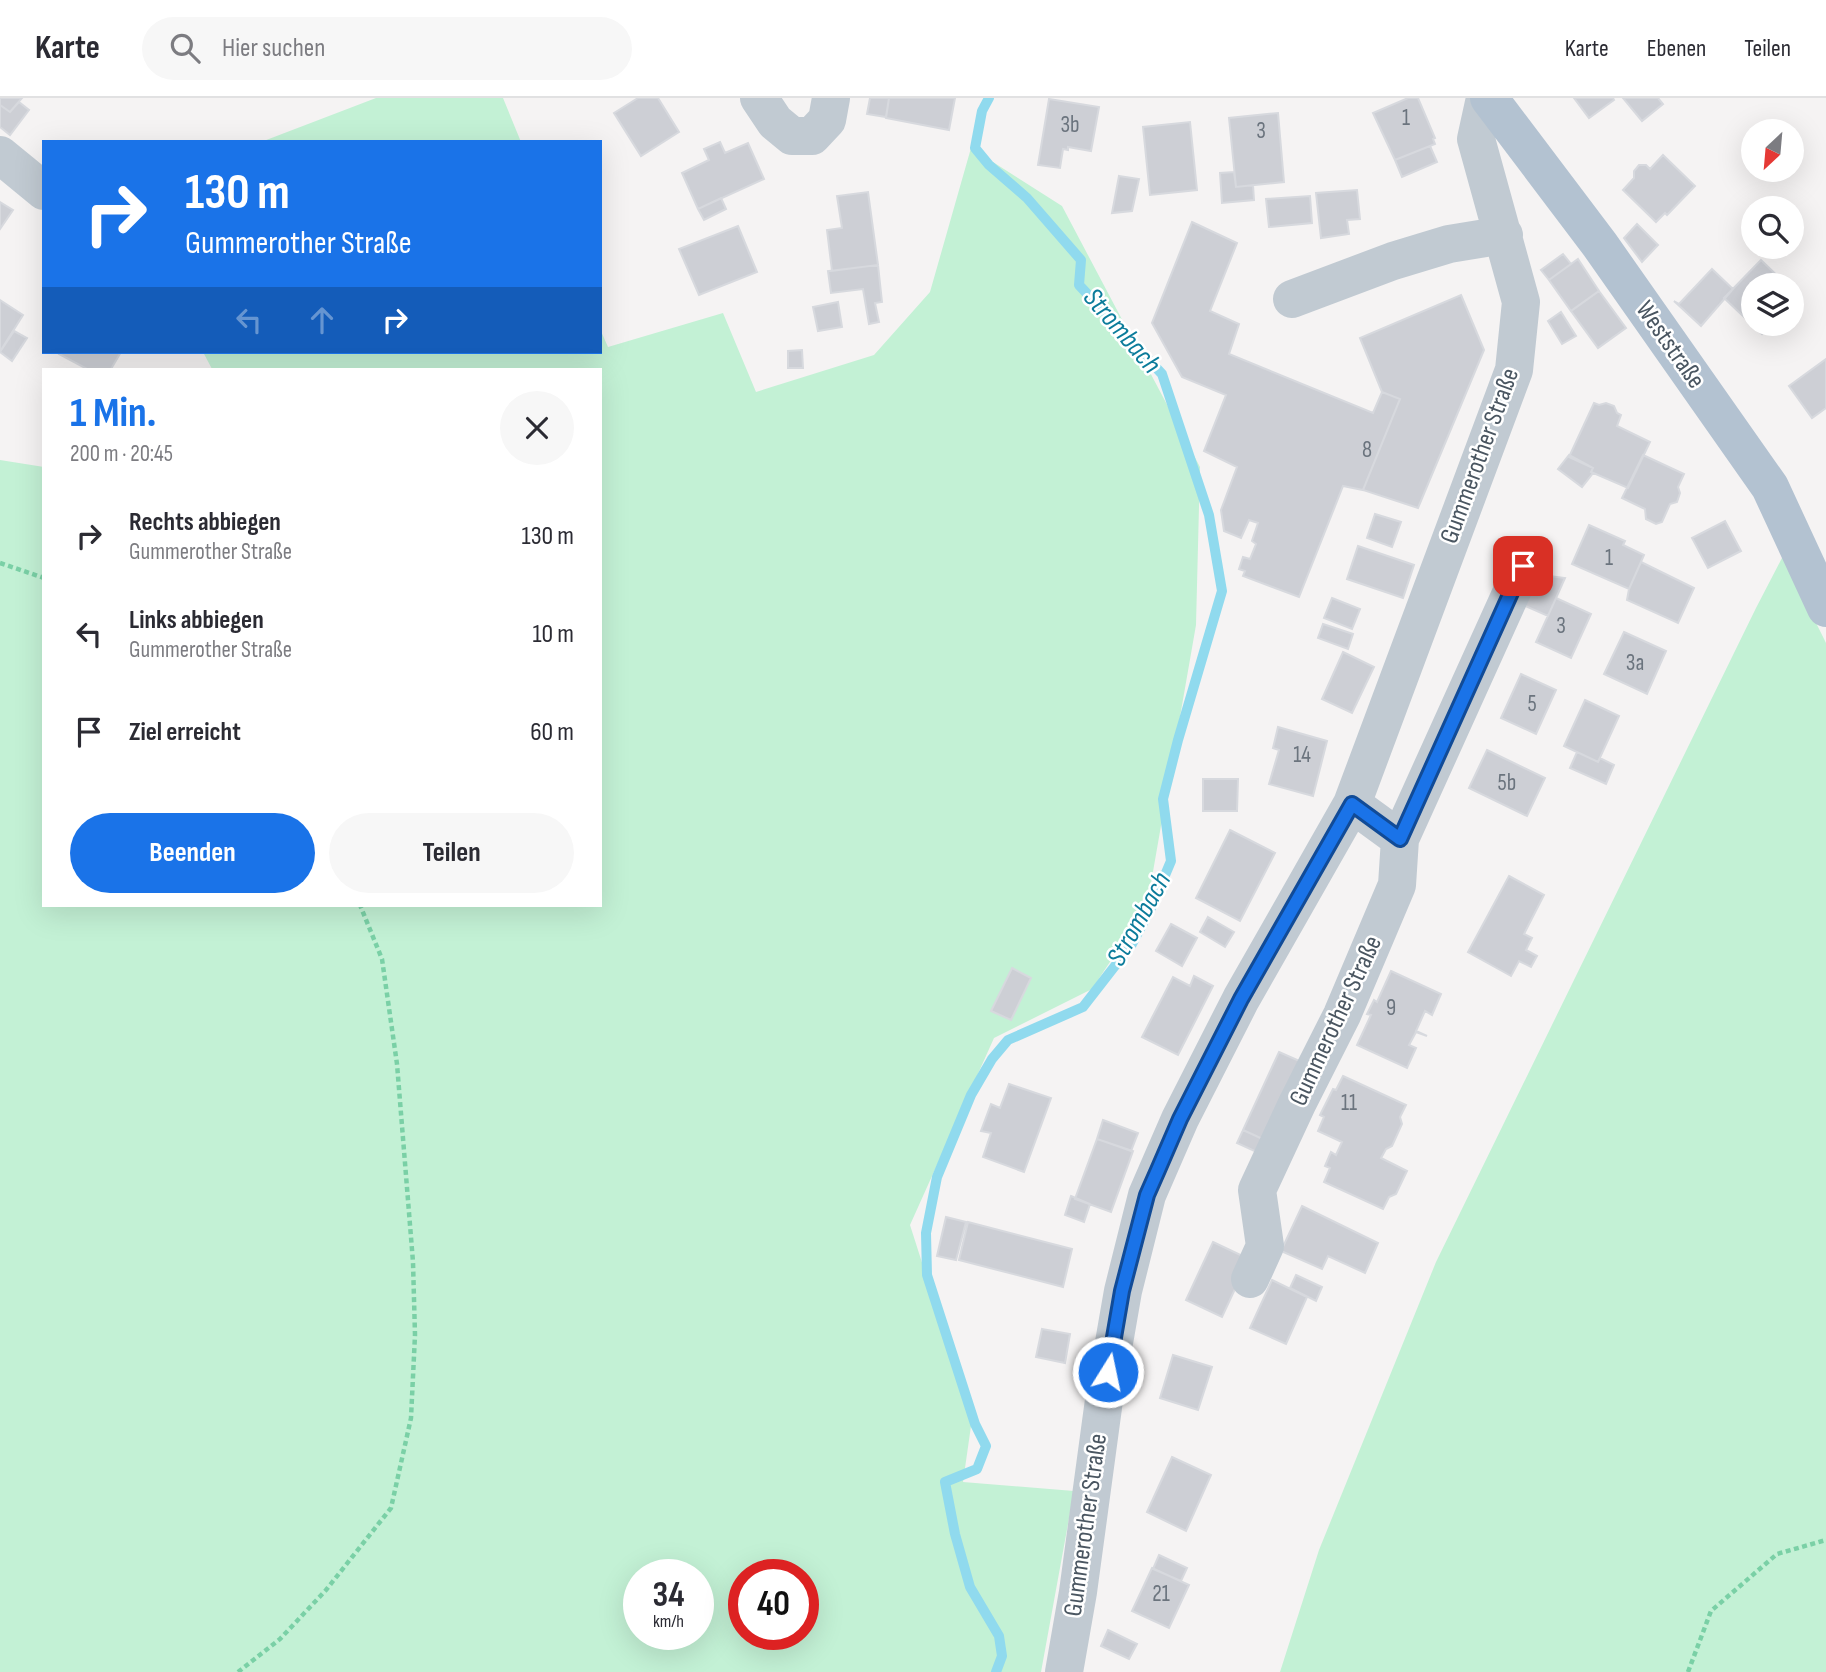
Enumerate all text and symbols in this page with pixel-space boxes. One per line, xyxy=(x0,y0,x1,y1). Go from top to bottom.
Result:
search box xyxy=(142,17,632,80)
text: Karte xyxy=(35,28,100,68)
icon: search xyxy=(166,29,204,67)
text: Hier suchen xyxy=(222,33,325,64)
text: Karte xyxy=(1565,34,1609,63)
text: Ebenen xyxy=(1647,34,1706,63)
text: Teilen xyxy=(1744,34,1791,63)
house number: 1 xyxy=(1402,104,1410,132)
house number: 3b xyxy=(1060,111,1080,139)
house number: 3 xyxy=(1256,117,1266,145)
north arrow xyxy=(1741,119,1804,182)
map controls xyxy=(1741,119,1804,336)
text: 130 m xyxy=(185,164,290,223)
icon: right xyxy=(70,168,161,259)
button: search xyxy=(1741,196,1804,259)
text: Gummerother Straße xyxy=(185,224,412,263)
button: layers xyxy=(1741,273,1804,336)
water label: Strombach xyxy=(1076,282,1168,380)
street label: Weststraße xyxy=(1629,295,1711,395)
icon: left xyxy=(230,301,268,339)
icon: ahead xyxy=(303,301,341,339)
icon: right xyxy=(376,301,414,339)
street label: Gummerother Straße xyxy=(1434,364,1526,548)
text: 1 Min. xyxy=(70,388,156,439)
button: close xyxy=(500,391,574,465)
house number: 8 xyxy=(1362,436,1372,464)
text: 200 m · 20:45 xyxy=(70,440,173,468)
text: Rechts abbiegen xyxy=(129,507,281,538)
icon: right xyxy=(70,517,108,555)
text: 130 m xyxy=(522,521,574,552)
pin xyxy=(1493,536,1553,596)
text: Gummerother Straße xyxy=(129,538,292,566)
house number: 1 xyxy=(1605,544,1613,572)
icon: arrive xyxy=(1504,547,1542,585)
text: Links abbiegen xyxy=(129,605,264,636)
house number: 3 xyxy=(1556,612,1566,640)
icon: left xyxy=(70,615,108,653)
text: 10 m xyxy=(532,619,574,650)
text: Gummerother Straße xyxy=(129,636,292,664)
house number: 3a xyxy=(1626,649,1644,677)
house number: 5 xyxy=(1527,690,1537,718)
icon: arrive xyxy=(70,713,108,751)
text: Ziel erreicht xyxy=(129,717,241,748)
text: 60 m xyxy=(530,717,574,748)
house number: 14 xyxy=(1293,741,1311,769)
house number: 5b xyxy=(1498,769,1516,797)
button: Beenden xyxy=(70,813,315,893)
button: Teilen xyxy=(329,813,574,893)
water label: Strombach xyxy=(1100,866,1178,972)
street label: Gummerother Straße xyxy=(1283,931,1389,1111)
house number: 9 xyxy=(1386,994,1396,1022)
house number: 11 xyxy=(1341,1089,1357,1117)
position arrow xyxy=(1071,1335,1145,1409)
street label: Gummerother Straße xyxy=(1058,1432,1114,1618)
speed limit sign: 40 xyxy=(728,1559,819,1650)
text: 34 xyxy=(653,1574,685,1617)
house number: 21 xyxy=(1152,1580,1170,1608)
text: km/h xyxy=(653,1611,684,1632)

